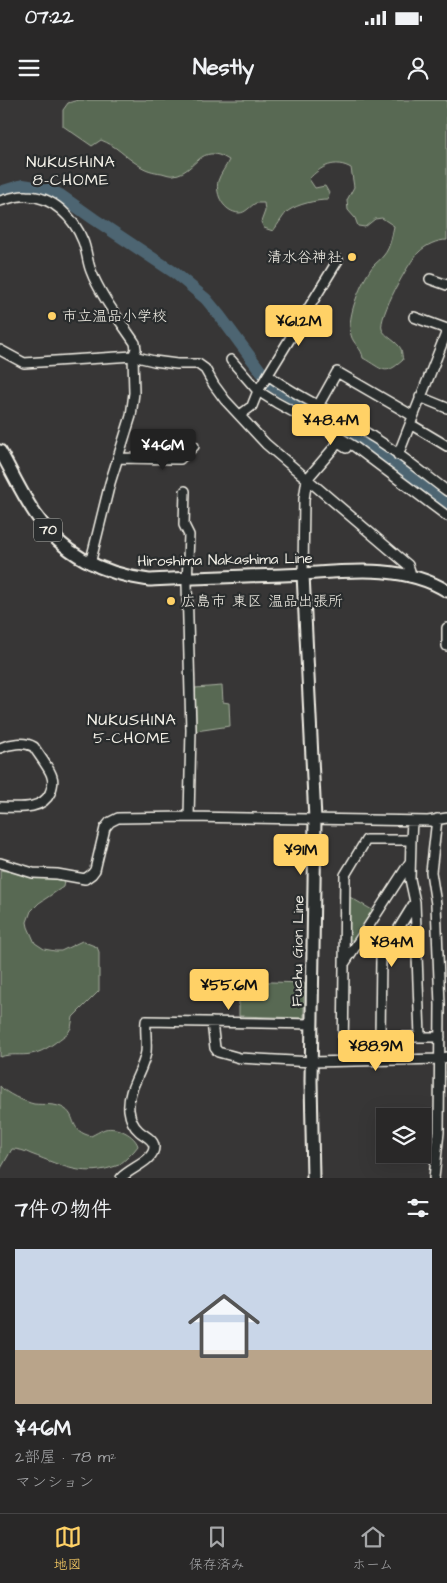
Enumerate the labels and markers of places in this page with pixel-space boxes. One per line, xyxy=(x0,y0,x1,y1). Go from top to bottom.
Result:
place label: 清水谷神社 xyxy=(267,247,342,268)
marker: 清水谷神社 xyxy=(346,251,358,263)
pin: ¥61.2M xyxy=(258,304,340,347)
place label: 市立温品小学校 xyxy=(62,306,167,327)
marker: 市立温品小学校 xyxy=(46,310,58,322)
pin: ¥48.4M xyxy=(290,404,372,446)
pin: ¥46M xyxy=(133,428,193,471)
place label: 広島市 東区 温品出張所 xyxy=(181,591,343,612)
marker: 広島市 東区 温品出張所 xyxy=(165,595,177,607)
pin: ¥91M xyxy=(271,834,331,876)
pin: ¥84M xyxy=(362,926,422,968)
pin: ¥55.6M xyxy=(188,968,270,1011)
pin: ¥88.9M xyxy=(335,1030,417,1072)

